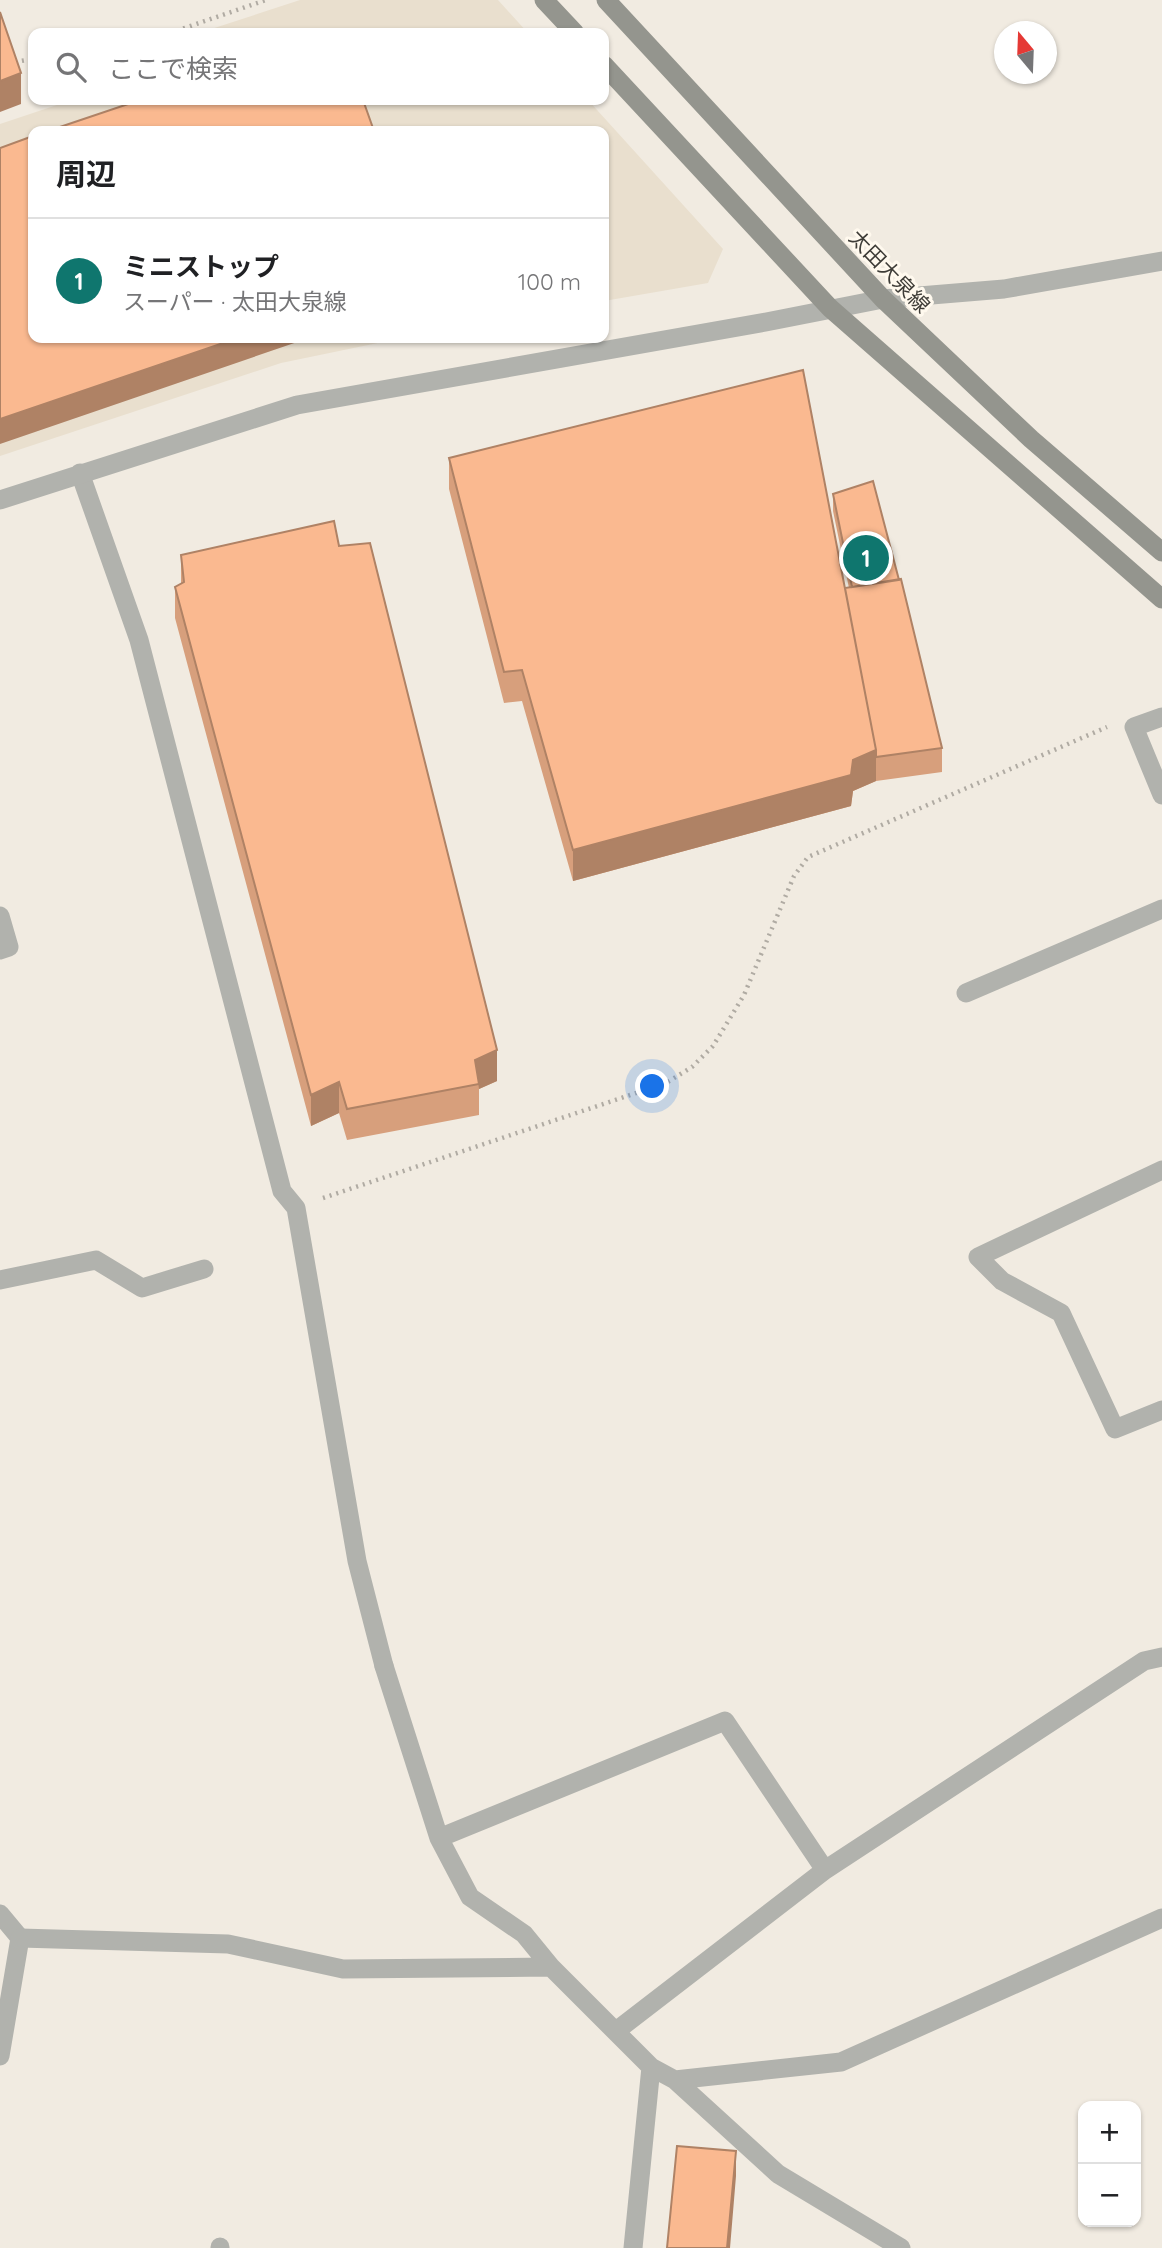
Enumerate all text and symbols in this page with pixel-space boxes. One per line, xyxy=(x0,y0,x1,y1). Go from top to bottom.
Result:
north arrow xyxy=(994,21,1057,84)
search box xyxy=(28,28,609,105)
icon: search xyxy=(52,48,90,86)
text: ここで検索 xyxy=(108,52,238,85)
text: 周辺 xyxy=(56,155,116,193)
street label: 太田大泉線 xyxy=(844,224,936,318)
text: ミニストップ xyxy=(123,250,279,283)
text: 1 xyxy=(75,267,83,296)
text: 100 m xyxy=(518,267,581,296)
text: スーパー · 太田大泉線 xyxy=(123,287,347,316)
pin: 1 xyxy=(843,532,889,584)
your location xyxy=(635,1069,669,1103)
map controls xyxy=(1078,2101,1141,2227)
button: + xyxy=(1078,2101,1141,2164)
button: − xyxy=(1078,2164,1141,2227)

